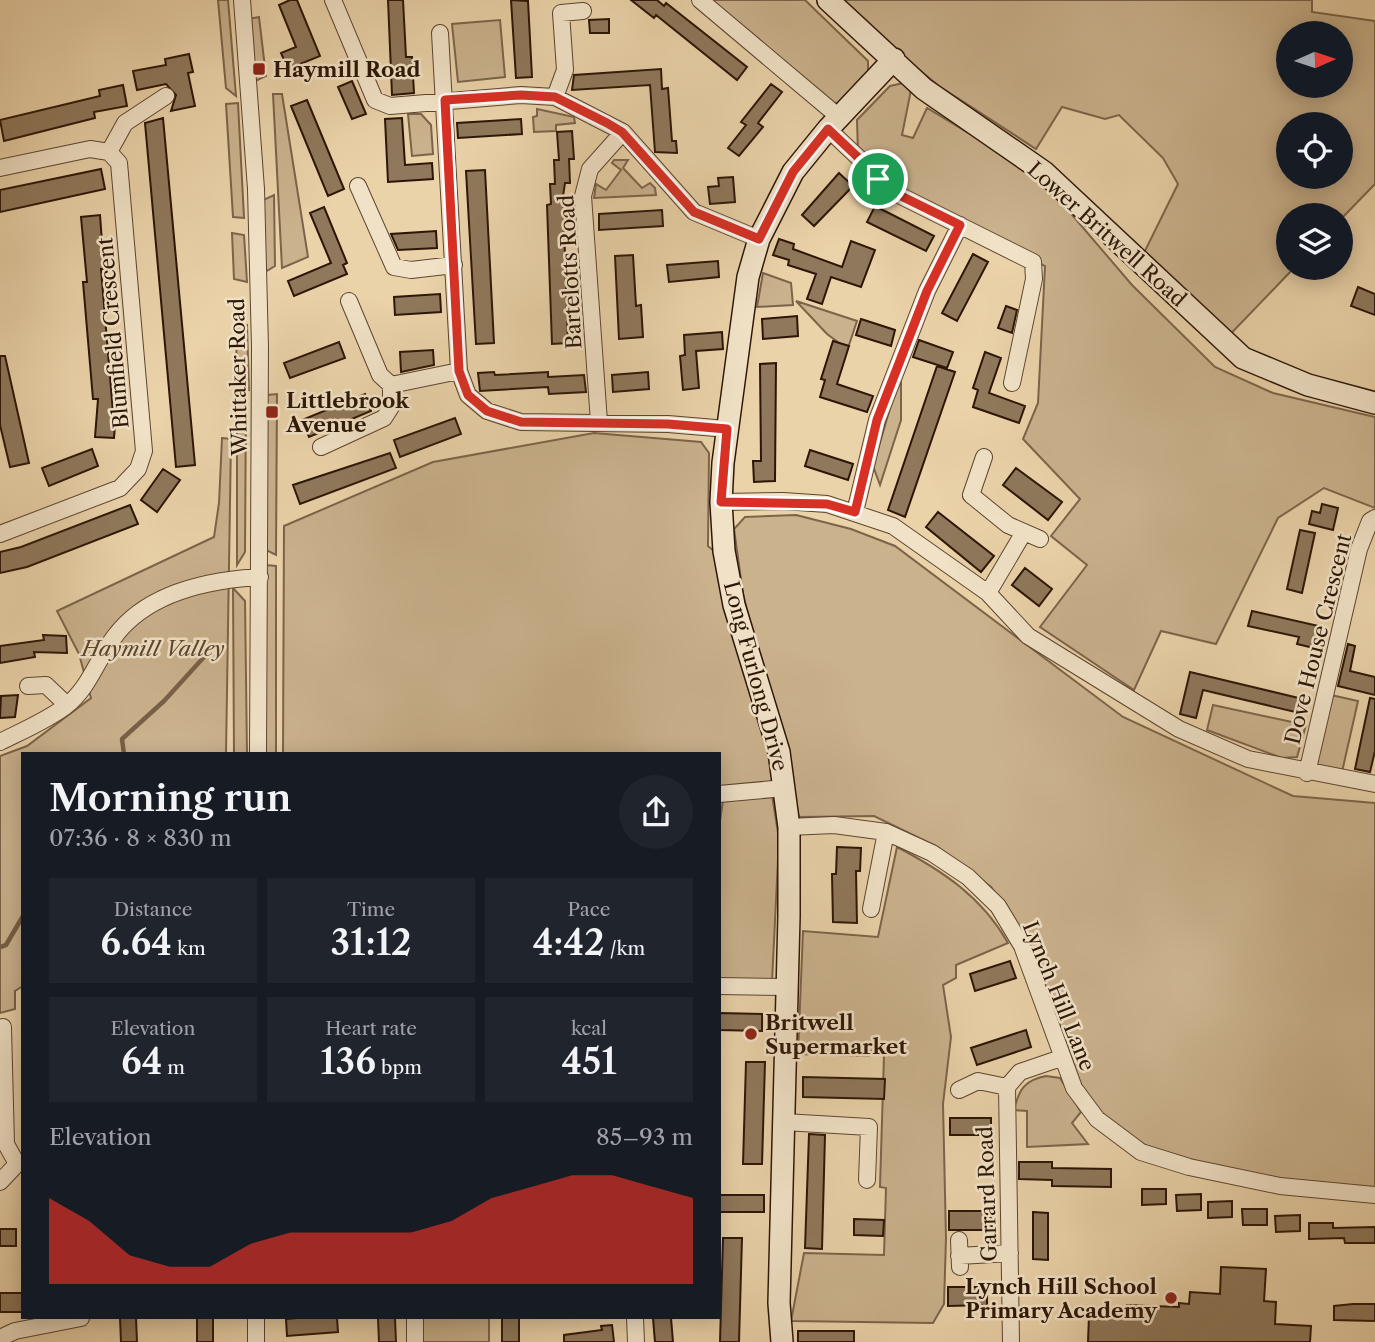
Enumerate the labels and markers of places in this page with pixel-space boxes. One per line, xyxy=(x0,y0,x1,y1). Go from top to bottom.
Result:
place label: Haymill Road xyxy=(273,57,421,82)
marker: Haymill Road xyxy=(251,61,267,77)
pin xyxy=(848,149,908,209)
place label: Littlebrook Avenue xyxy=(285,388,410,437)
marker: Littlebrook Avenue xyxy=(264,404,280,420)
place label: Britwell Supermarket xyxy=(765,1010,907,1059)
marker: Britwell Supermarket xyxy=(743,1026,759,1042)
place label: Lynch Hill School Primary Academy xyxy=(965,1274,1158,1323)
marker: Lynch Hill School Primary Academy xyxy=(1163,1290,1179,1306)

